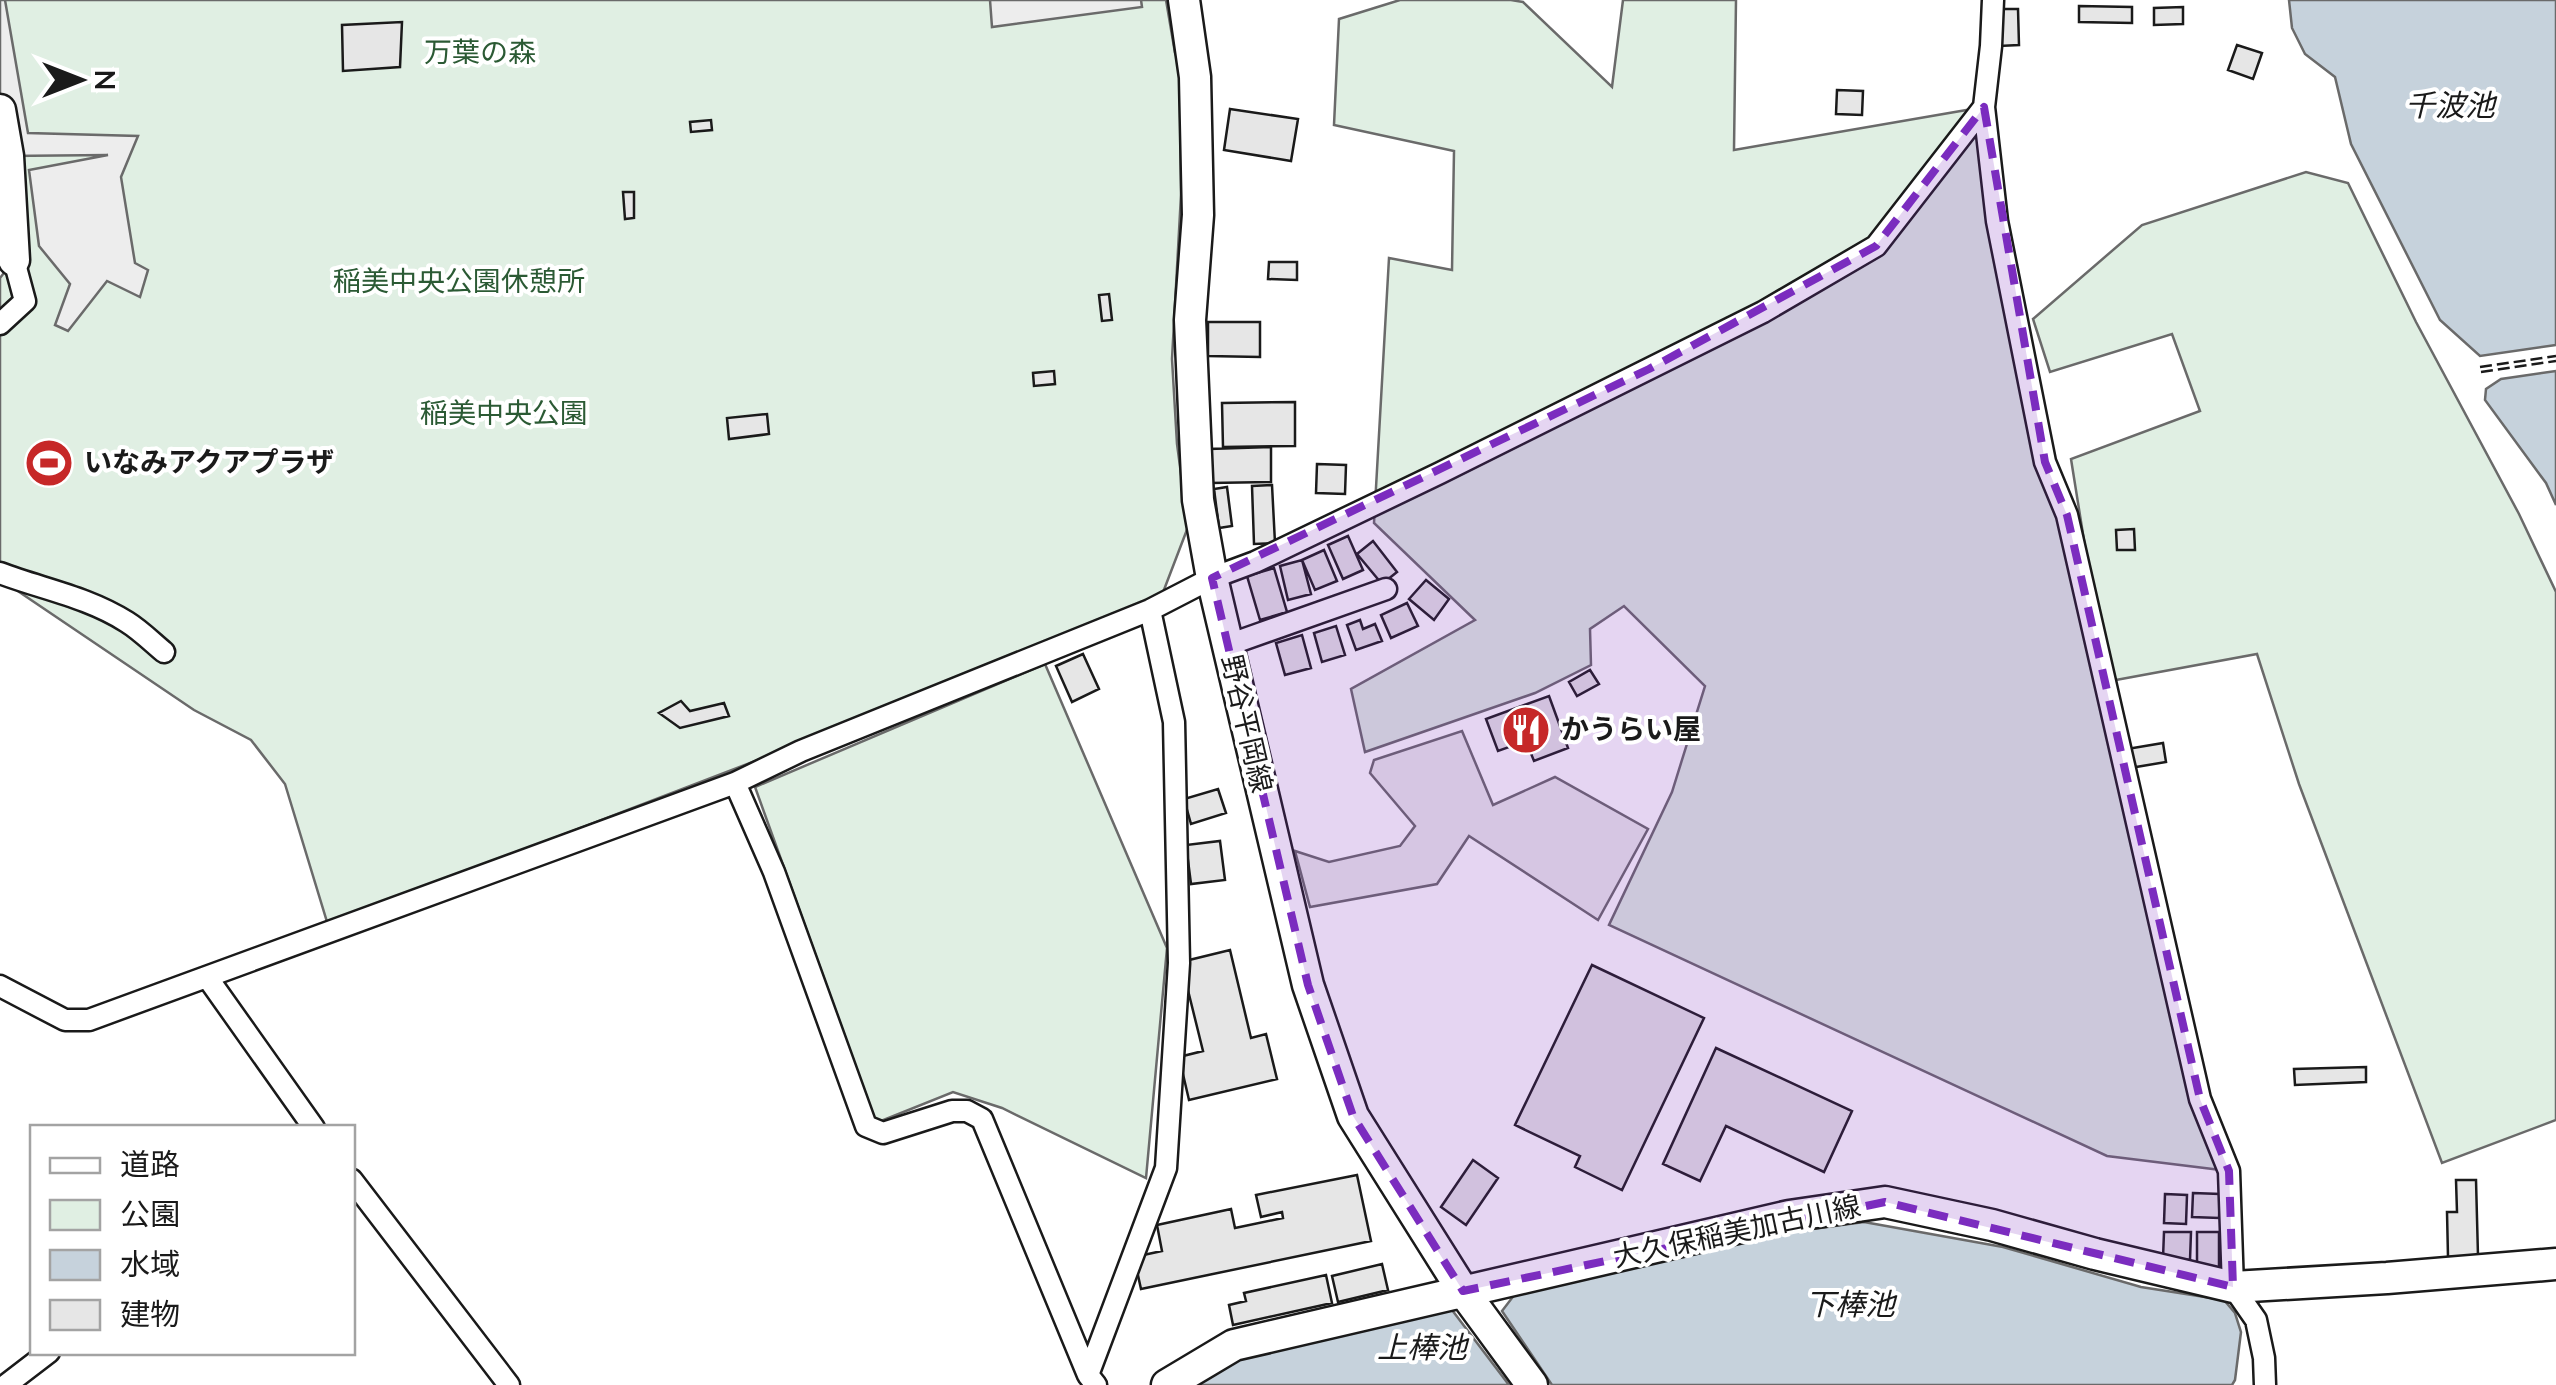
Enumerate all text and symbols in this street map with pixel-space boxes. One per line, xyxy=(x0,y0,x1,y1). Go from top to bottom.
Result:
north arrow xyxy=(30,30,130,130)
park label: 万葉の森 xyxy=(424,34,536,72)
text: N xyxy=(85,70,123,90)
water label: 千波池 xyxy=(2405,86,2498,127)
park label: 稲美中央公園休憩所 xyxy=(333,263,585,301)
park label: 稲美中央公園 xyxy=(420,395,588,433)
sports icon: いなみアクアプラザ xyxy=(23,437,75,489)
place label: いなみアクアプラザ xyxy=(84,444,335,482)
street label: 野谷平岡線 xyxy=(1212,652,1280,796)
restaurant icon: かうらい屋 xyxy=(1500,704,1552,756)
place label: かうらい屋 xyxy=(1561,711,1701,749)
legend xyxy=(30,1125,355,1355)
text: 道路 xyxy=(120,1145,180,1186)
street label: 大久保稲美加古川線 xyxy=(1610,1187,1864,1277)
text: 公園 xyxy=(120,1195,180,1236)
text: 水域 xyxy=(120,1245,180,1286)
water label: 下棒池 xyxy=(1805,1285,1898,1326)
text: 建物 xyxy=(120,1295,180,1336)
water label: 上棒池 xyxy=(1377,1328,1470,1369)

